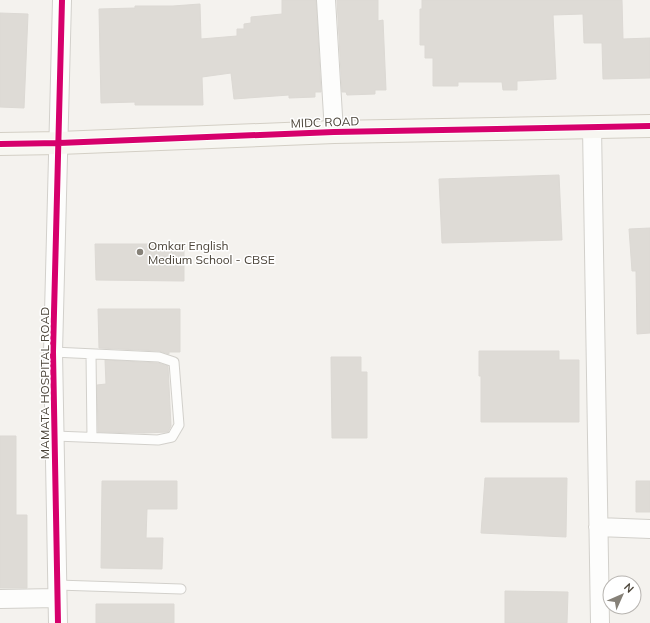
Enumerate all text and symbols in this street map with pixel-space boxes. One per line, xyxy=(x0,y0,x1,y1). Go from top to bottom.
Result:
street label: MIDC ROAD xyxy=(290,113,360,131)
place label: Omkar English Medium School - CBSE xyxy=(148,238,275,267)
marker: Omkar English Medium School - CBSE xyxy=(135,247,145,257)
street label: MAMATA HOSPITAL ROAD xyxy=(37,307,52,459)
north arrow xyxy=(602,575,642,615)
text: N xyxy=(621,580,637,596)

